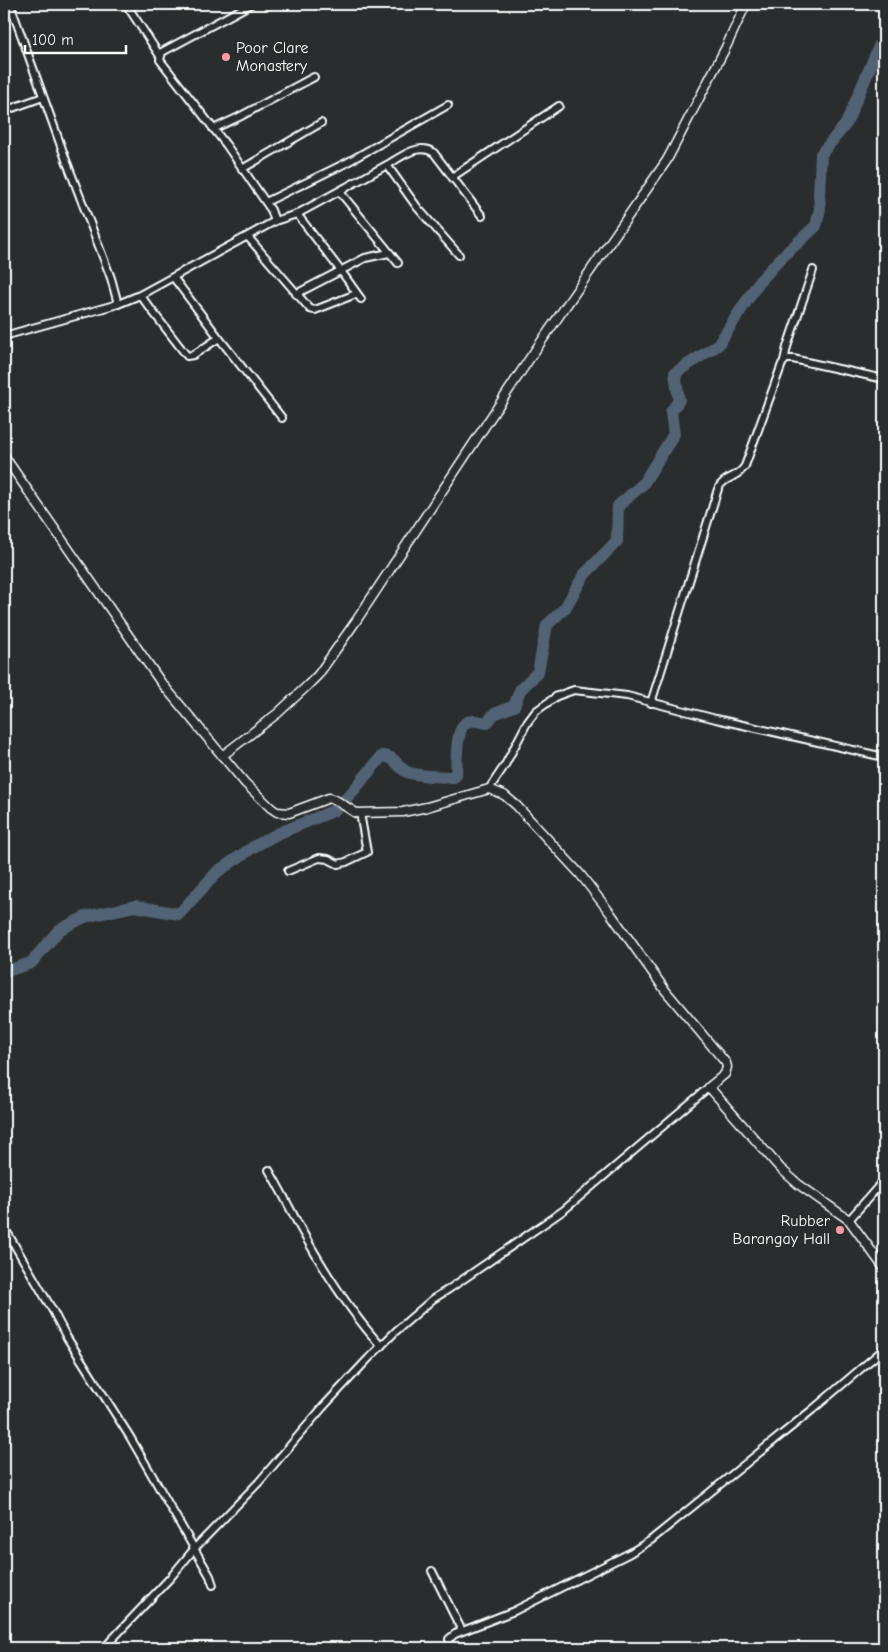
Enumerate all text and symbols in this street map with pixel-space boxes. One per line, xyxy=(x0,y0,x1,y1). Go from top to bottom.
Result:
scale bar xyxy=(25,22,126,54)
text: 100 m xyxy=(32,31,74,49)
place label: Poor Clare Monastery xyxy=(236,39,309,75)
marker: Poor Clare Monastery xyxy=(220,51,232,63)
place label: Rubber Barangay Hall xyxy=(733,1212,831,1248)
marker: Rubber Barangay Hall xyxy=(834,1224,846,1236)

